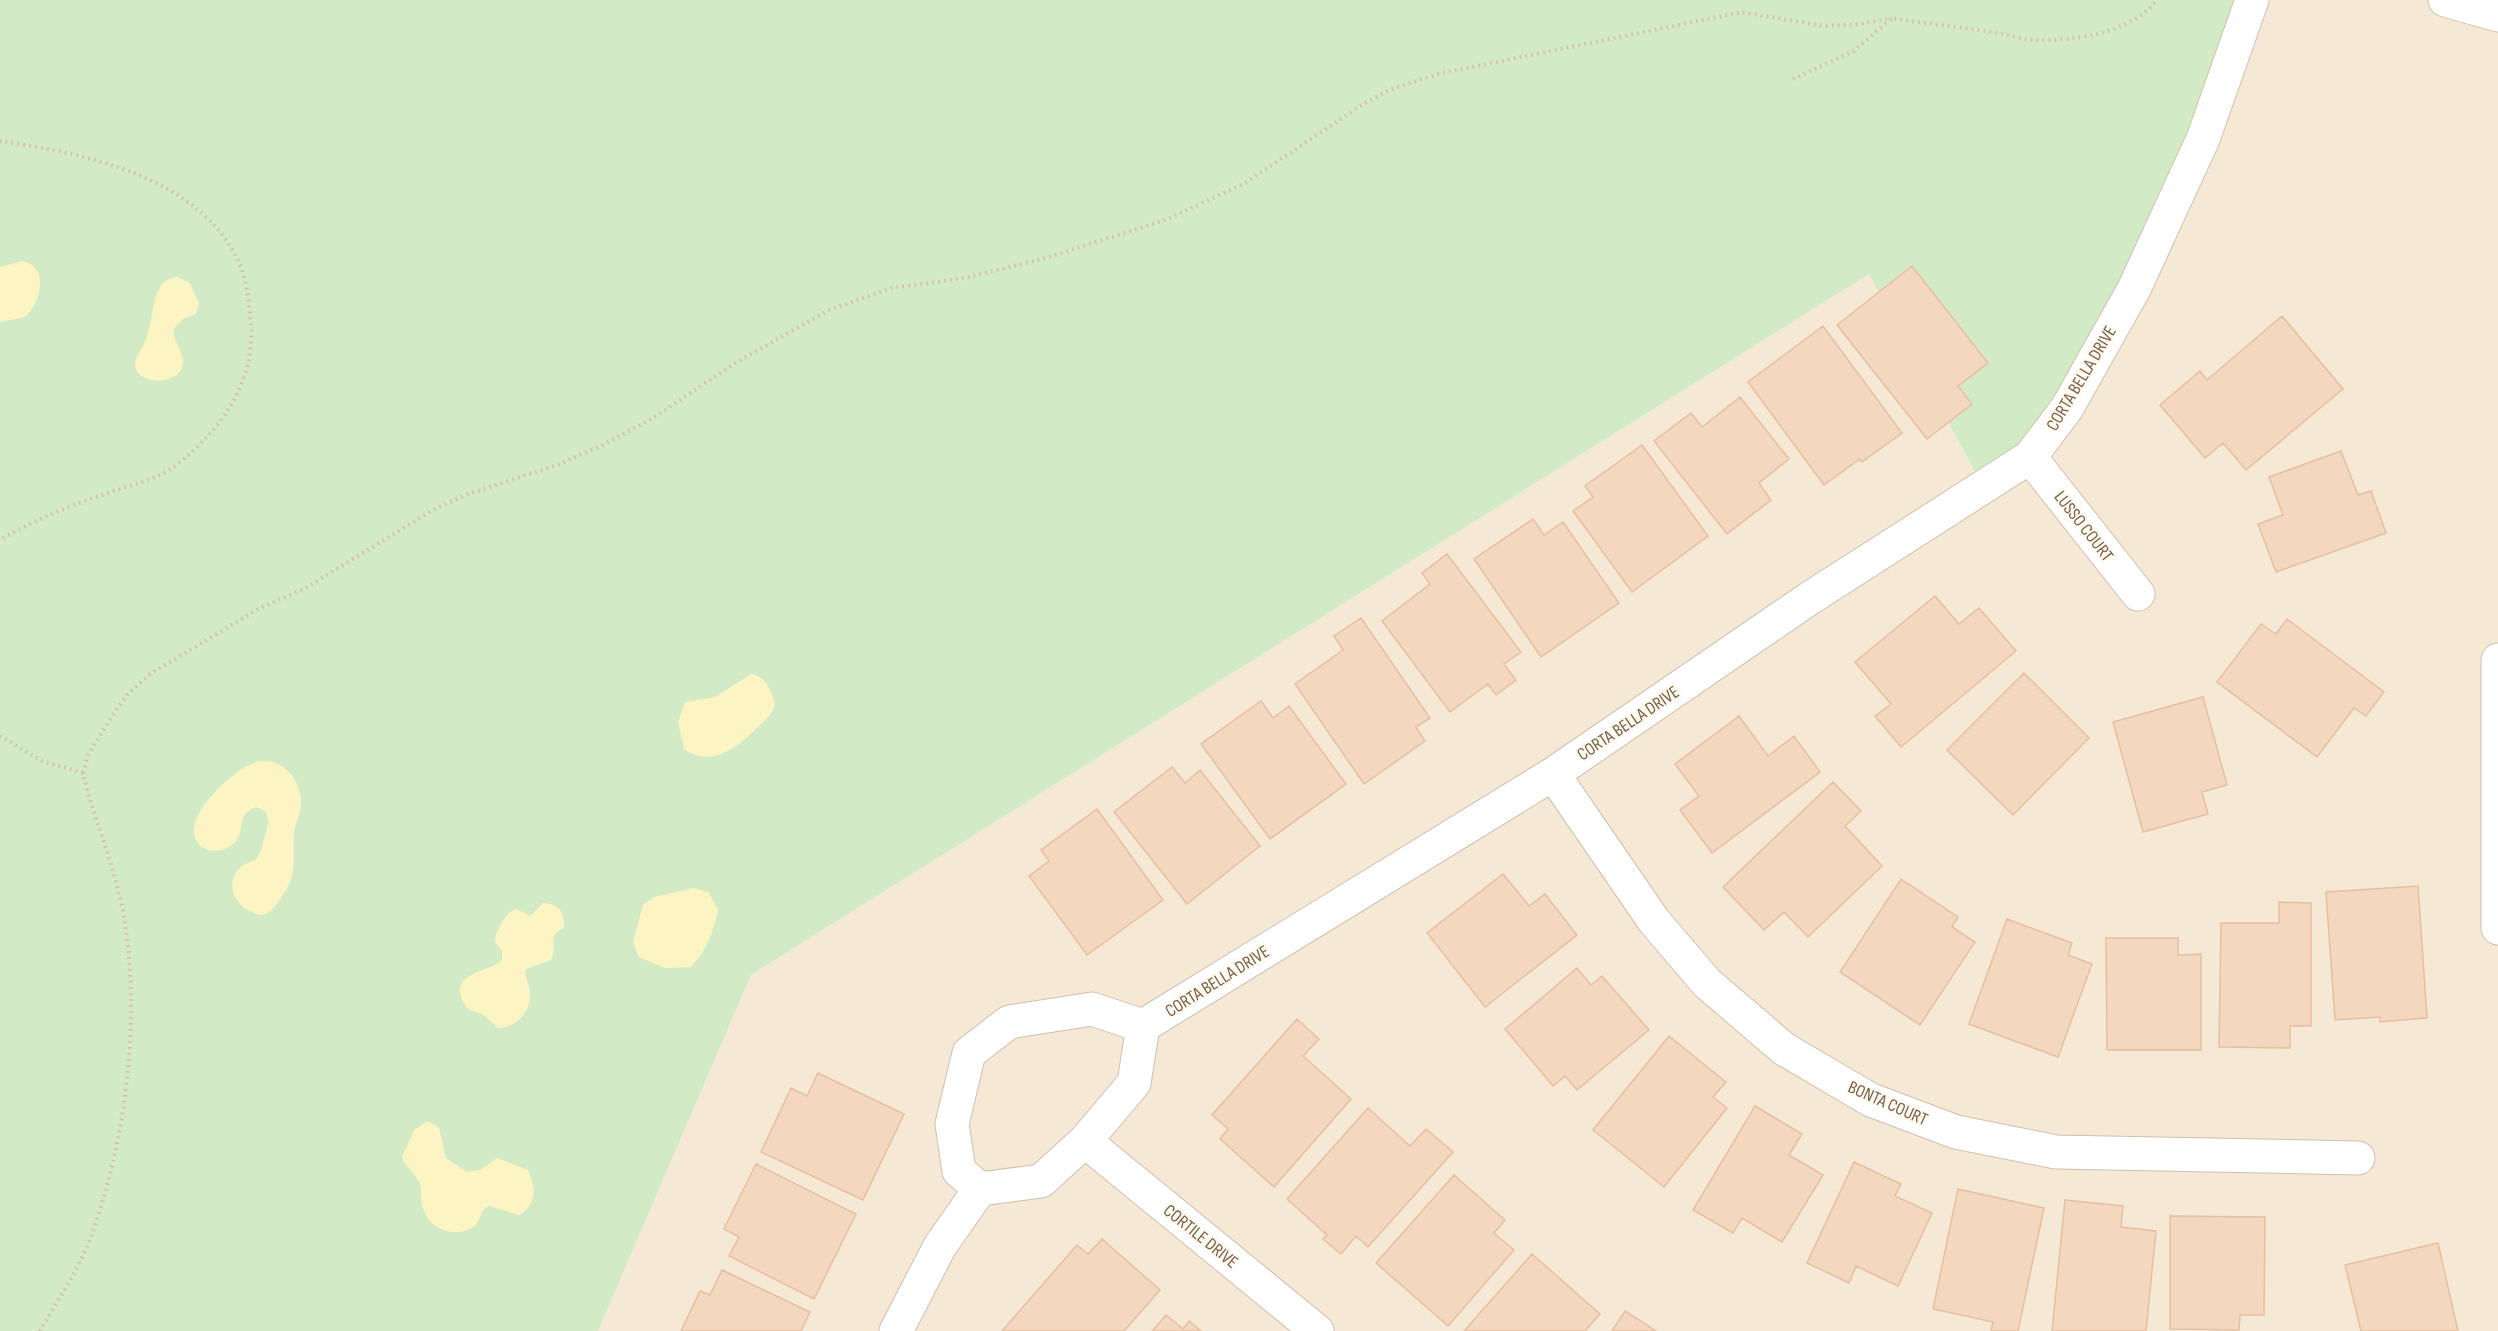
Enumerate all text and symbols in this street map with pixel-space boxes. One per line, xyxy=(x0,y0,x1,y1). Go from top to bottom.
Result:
street label: CORTA BELLA DRIVE xyxy=(2042,322,2121,434)
street label: LUSSO COURT xyxy=(2050,487,2118,566)
street label: CORTA BELLA DRIVE xyxy=(1573,682,1683,765)
street label: CORTA BELLA DRIVE xyxy=(1161,941,1273,1022)
street label: BONTA COURT xyxy=(1845,1077,1931,1130)
street label: CORTILE DRIVE xyxy=(1159,1200,1242,1273)

